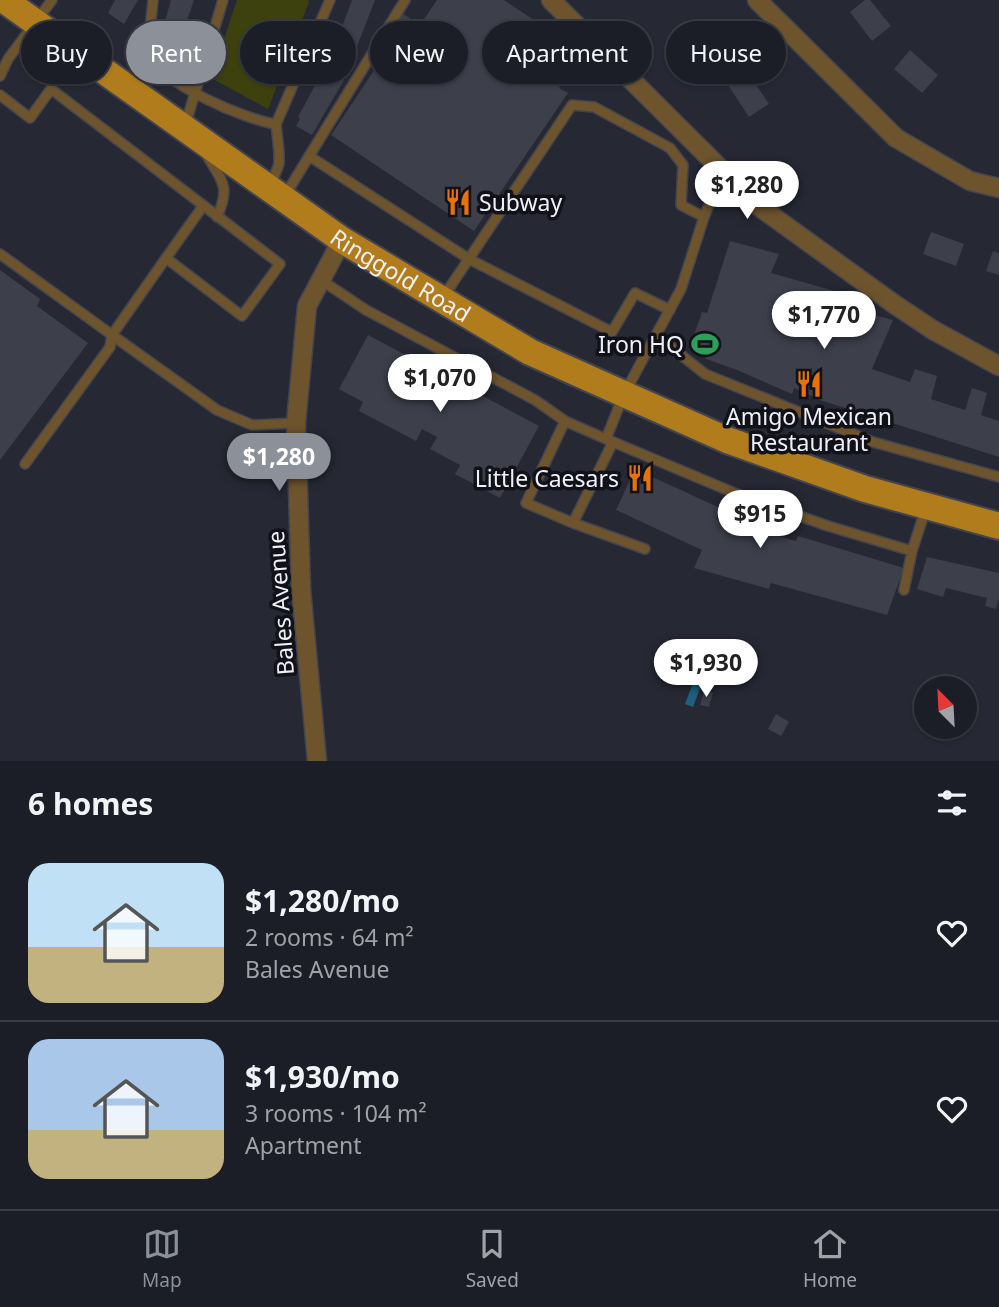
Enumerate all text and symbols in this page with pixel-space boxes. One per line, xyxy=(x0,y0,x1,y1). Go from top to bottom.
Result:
chip: Buy xyxy=(21,21,112,84)
chip: Rent xyxy=(126,21,226,84)
chip: Filters xyxy=(240,21,356,84)
chip: New xyxy=(370,21,468,84)
chip: Apartment xyxy=(482,21,652,84)
chip: House xyxy=(666,21,786,84)
pin: $1,280 xyxy=(690,162,804,221)
text: $1,280 xyxy=(711,168,783,200)
place label: Subway xyxy=(479,186,563,218)
restaurant icon: Subway xyxy=(443,187,473,217)
street label: Ringgold Road xyxy=(324,221,477,329)
pin: $1,770 xyxy=(767,292,881,351)
text: $1,770 xyxy=(788,298,860,330)
place label: Iron HQ xyxy=(598,328,684,360)
sports icon: Iron HQ xyxy=(690,329,720,359)
pin: $1,070 xyxy=(383,354,497,414)
text: $1,070 xyxy=(404,361,476,393)
restaurant icon: Amigo Mexican Restaurant xyxy=(794,369,824,399)
place label: Amigo Mexican Restaurant xyxy=(726,400,892,458)
pin: $1,280 xyxy=(222,434,336,493)
text: $1,280 xyxy=(243,440,315,472)
place label: Little Caesars xyxy=(475,462,619,494)
restaurant icon: Little Caesars xyxy=(625,463,655,493)
pin: $915 xyxy=(719,490,801,550)
text: $915 xyxy=(734,497,786,529)
street label: Bales Avenue xyxy=(259,530,301,676)
pin: $1,930 xyxy=(649,640,763,699)
text: $1,930 xyxy=(670,646,742,678)
north arrow xyxy=(914,676,976,738)
map controls xyxy=(914,676,977,739)
text: 6 homes xyxy=(28,783,153,824)
icon: filters xyxy=(933,784,971,822)
text: $1,280/mo xyxy=(245,880,400,921)
icon: home xyxy=(84,891,168,975)
icon: heart xyxy=(933,914,971,952)
text: 2 rooms · 64 m² xyxy=(245,921,414,953)
text: Bales Avenue xyxy=(245,953,390,985)
text: $1,930/mo xyxy=(245,1056,400,1097)
icon: home xyxy=(84,1067,168,1151)
icon: heart xyxy=(933,1090,971,1128)
text: 3 rooms · 104 m² xyxy=(245,1097,427,1129)
text: Apartment xyxy=(245,1129,362,1161)
tab: Map xyxy=(142,1225,182,1293)
tab: Saved xyxy=(466,1225,519,1293)
tab: Home xyxy=(803,1225,857,1293)

